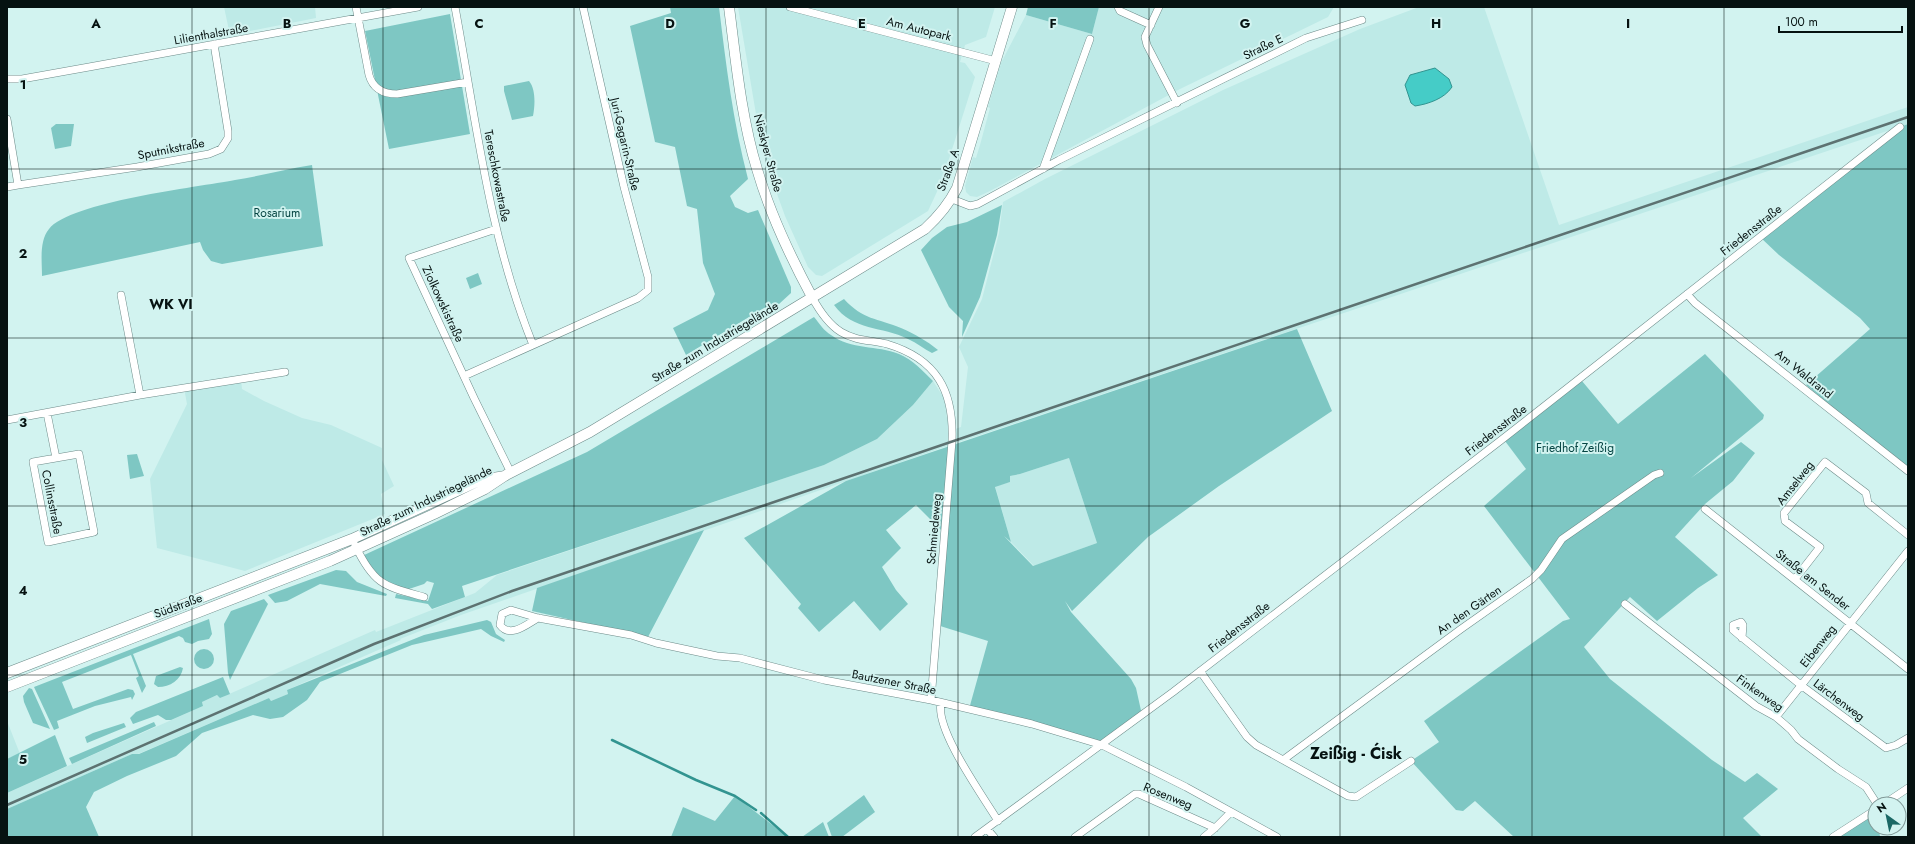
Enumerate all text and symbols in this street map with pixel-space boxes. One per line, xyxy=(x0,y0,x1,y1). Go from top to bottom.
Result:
scale bar xyxy=(1779,8,1902,34)
street label: Am Autopark xyxy=(885,12,954,46)
text: 100 m xyxy=(1785,13,1818,31)
text: A xyxy=(90,14,101,33)
text: B xyxy=(283,14,292,33)
text: C xyxy=(474,14,484,33)
text: D xyxy=(665,14,675,33)
text: E xyxy=(858,14,866,33)
text: F xyxy=(1049,14,1057,33)
text: G xyxy=(1240,14,1251,33)
text: H xyxy=(1431,14,1441,33)
text: I xyxy=(1626,14,1630,33)
street label: Lilienthalstraße xyxy=(172,19,250,49)
street label: Straße E xyxy=(1240,30,1286,64)
text: 1 xyxy=(20,75,26,94)
street label: Juri-Gagarin-Straße xyxy=(605,94,644,192)
street label: Nieskyer Straße xyxy=(749,112,787,194)
street label: Tereschkowastraße xyxy=(479,128,515,224)
street label: Sputnikstraße xyxy=(136,134,206,164)
street label: Straße A xyxy=(932,146,964,194)
street label: Friedensstraße xyxy=(1716,200,1786,260)
park label: Rosarium xyxy=(254,204,300,222)
text: 2 xyxy=(19,244,27,263)
street label: Ziolkowskistraße xyxy=(417,263,469,345)
district label: WK VI xyxy=(149,294,193,314)
street label: Straße zum Industriegelände xyxy=(648,297,782,387)
street label: Am Waldrand xyxy=(1771,345,1837,403)
street label: Friedensstraße xyxy=(1461,400,1531,460)
text: 3 xyxy=(19,413,27,432)
park label: Friedhof Zeißig xyxy=(1536,439,1614,457)
street label: Amselweg xyxy=(1772,457,1818,509)
street label: Straße zum Industriegelände xyxy=(357,461,495,541)
street label: Collinsstraße xyxy=(37,468,67,536)
street label: Schmiedeweg xyxy=(922,493,946,565)
street label: Straße am Sender xyxy=(1772,545,1855,616)
text: 4 xyxy=(18,581,28,600)
street label: An den Gärten xyxy=(1433,581,1505,639)
street label: Südstraße xyxy=(151,589,205,623)
street label: Friedensstraße xyxy=(1204,597,1274,657)
street label: Eibenweg xyxy=(1796,621,1840,671)
street label: Bautzener Straße xyxy=(850,665,938,699)
street label: Finkenweg xyxy=(1733,670,1787,716)
street label: Lärchenweg xyxy=(1809,675,1869,725)
district label: Zeißig - Ćisk xyxy=(1310,742,1403,765)
text: 5 xyxy=(19,750,27,769)
street label: Rosenweg xyxy=(1141,778,1195,814)
north arrow xyxy=(1867,796,1907,836)
text: N xyxy=(1874,799,1890,817)

